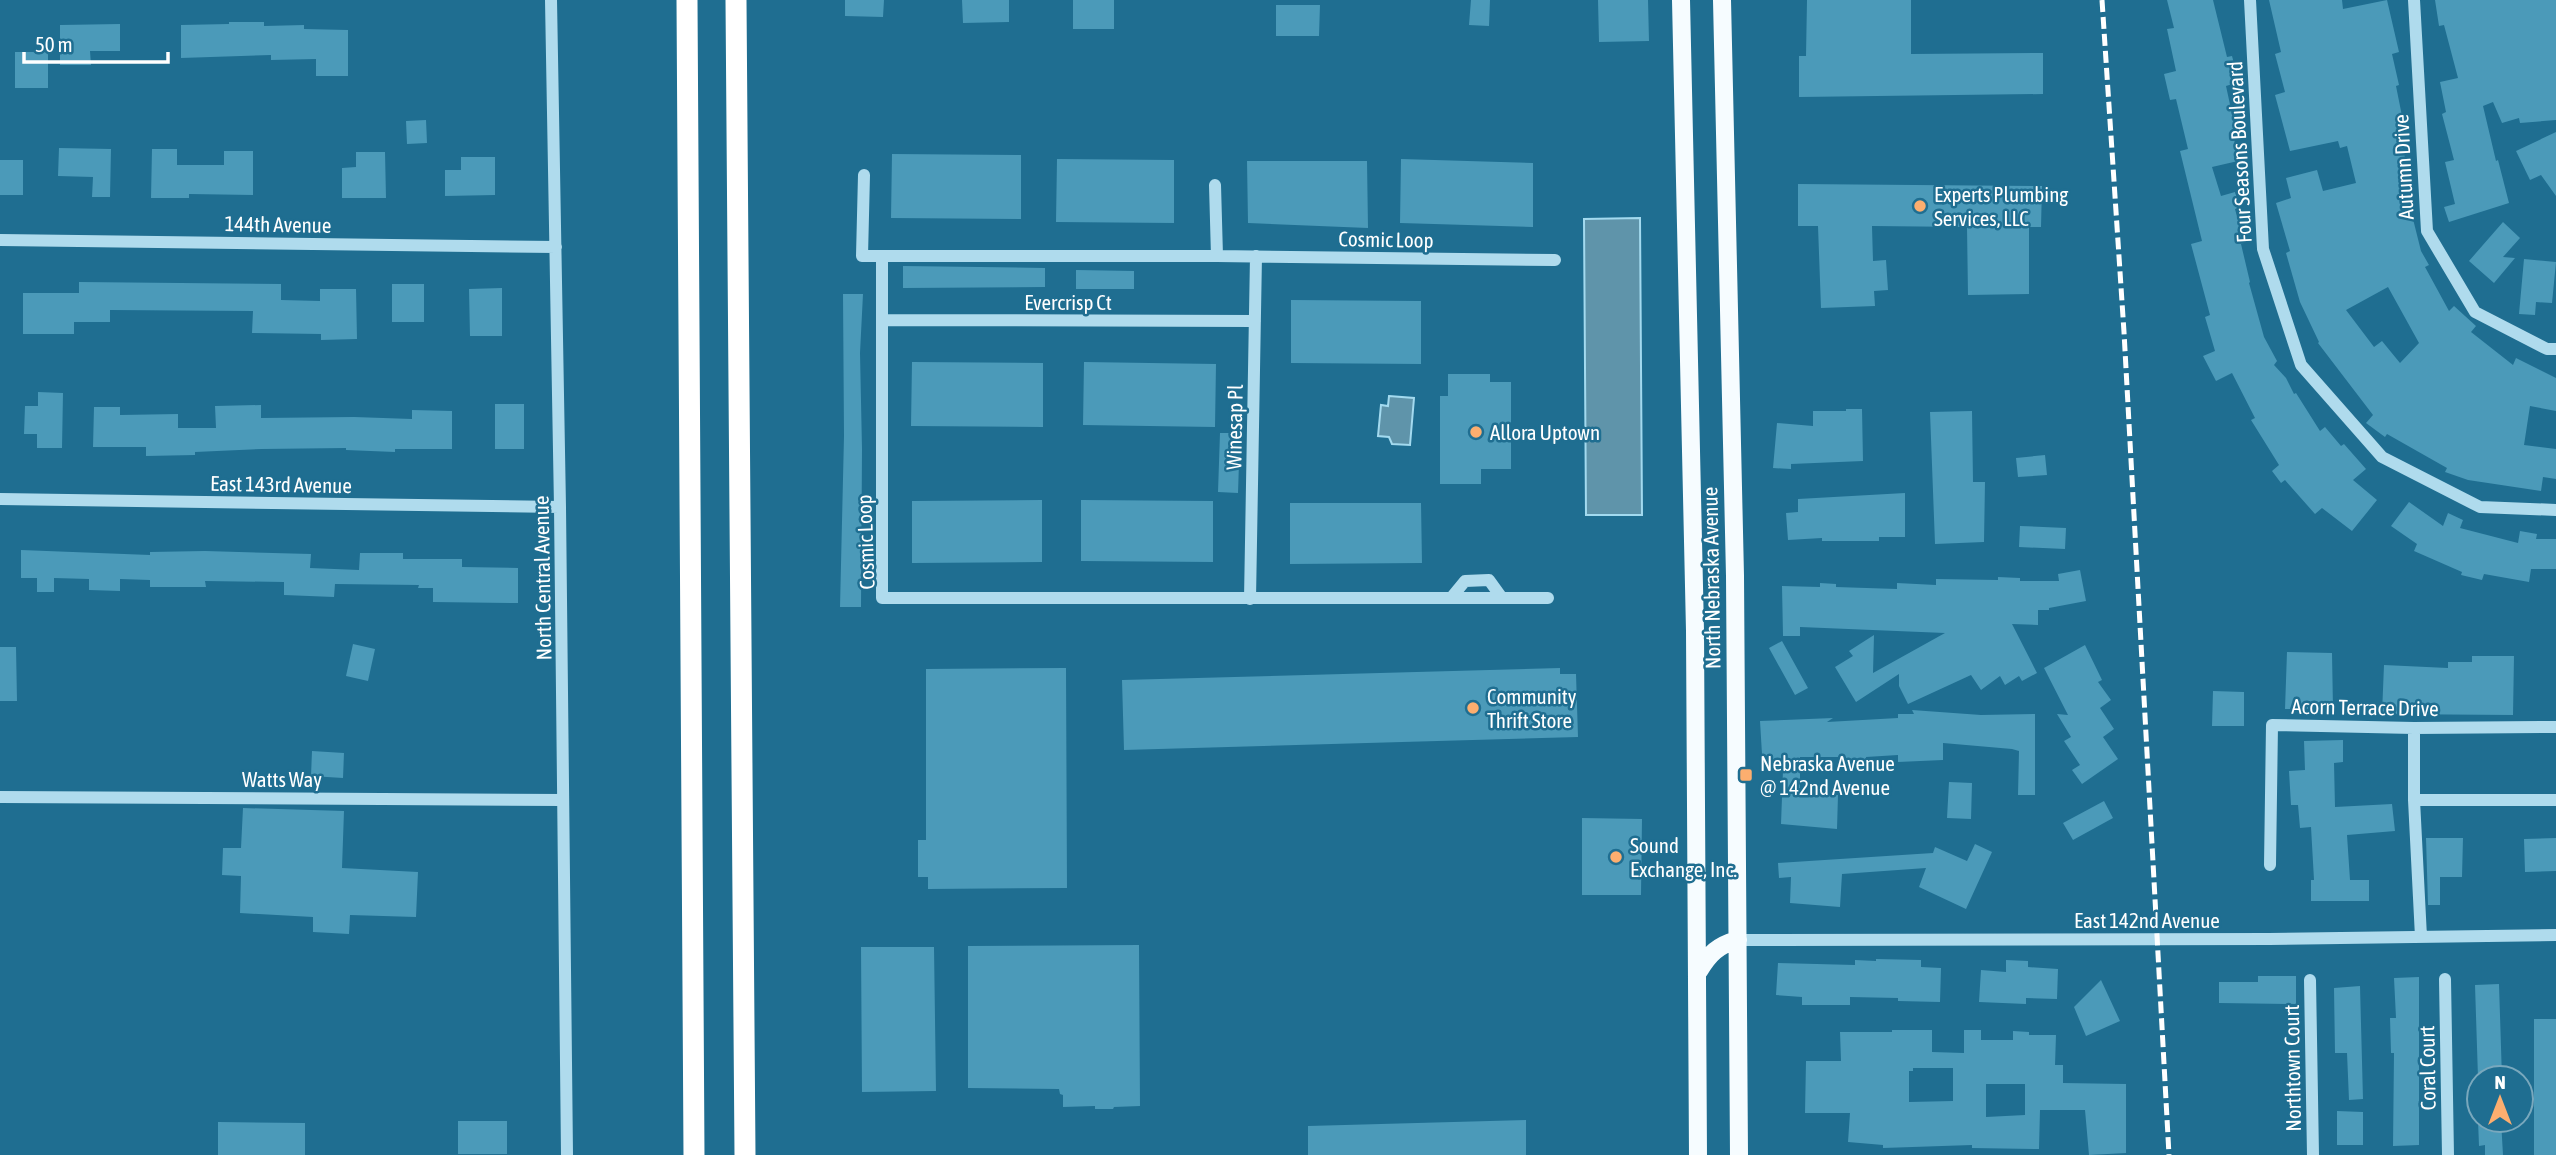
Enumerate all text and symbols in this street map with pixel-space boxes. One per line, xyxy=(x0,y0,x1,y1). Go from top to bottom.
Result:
scale bar xyxy=(24,21,168,65)
text: 50 m xyxy=(35,32,73,56)
street label: Four Seasons Boulevard xyxy=(2222,60,2256,244)
street label: Autumn Drive xyxy=(2388,114,2418,220)
place label: Experts Plumbing Services, LLC xyxy=(1934,182,2068,230)
marker: Experts Plumbing Services, LLC xyxy=(1912,198,1928,214)
street label: 144th Avenue xyxy=(224,211,332,237)
street label: Cosmic Loop xyxy=(1338,226,1434,252)
street label: Evercrisp Ct xyxy=(1024,290,1112,314)
street label: Winesap Pl xyxy=(1221,384,1247,470)
place label: Allora Uptown xyxy=(1490,420,1600,444)
marker: Allora Uptown xyxy=(1468,424,1484,440)
street label: East 143rd Avenue xyxy=(210,471,352,497)
street label: North Nebraska Avenue xyxy=(1697,487,1725,669)
street label: Cosmic Loop xyxy=(851,494,879,590)
street label: North Central Avenue xyxy=(529,495,555,661)
place label: Community Thrift Store xyxy=(1487,684,1577,732)
street label: Acorn Terrace Drive xyxy=(2291,694,2439,720)
marker: Community Thrift Store xyxy=(1465,700,1481,716)
place label: Nebraska Avenue @ 142nd Avenue xyxy=(1760,751,1895,799)
street label: Watts Way xyxy=(242,767,322,791)
marker: Nebraska Avenue @ 142nd Avenue xyxy=(1738,767,1754,783)
place label: Sound Exchange, Inc. xyxy=(1630,833,1737,881)
marker: Sound Exchange, Inc. xyxy=(1608,849,1624,865)
street label: East 142nd Avenue xyxy=(2074,908,2220,932)
street label: Northtown Court xyxy=(2279,1004,2305,1132)
street label: Coral Court xyxy=(2414,1025,2440,1111)
north arrow xyxy=(2465,1064,2535,1134)
text: N xyxy=(2494,1071,2506,1093)

